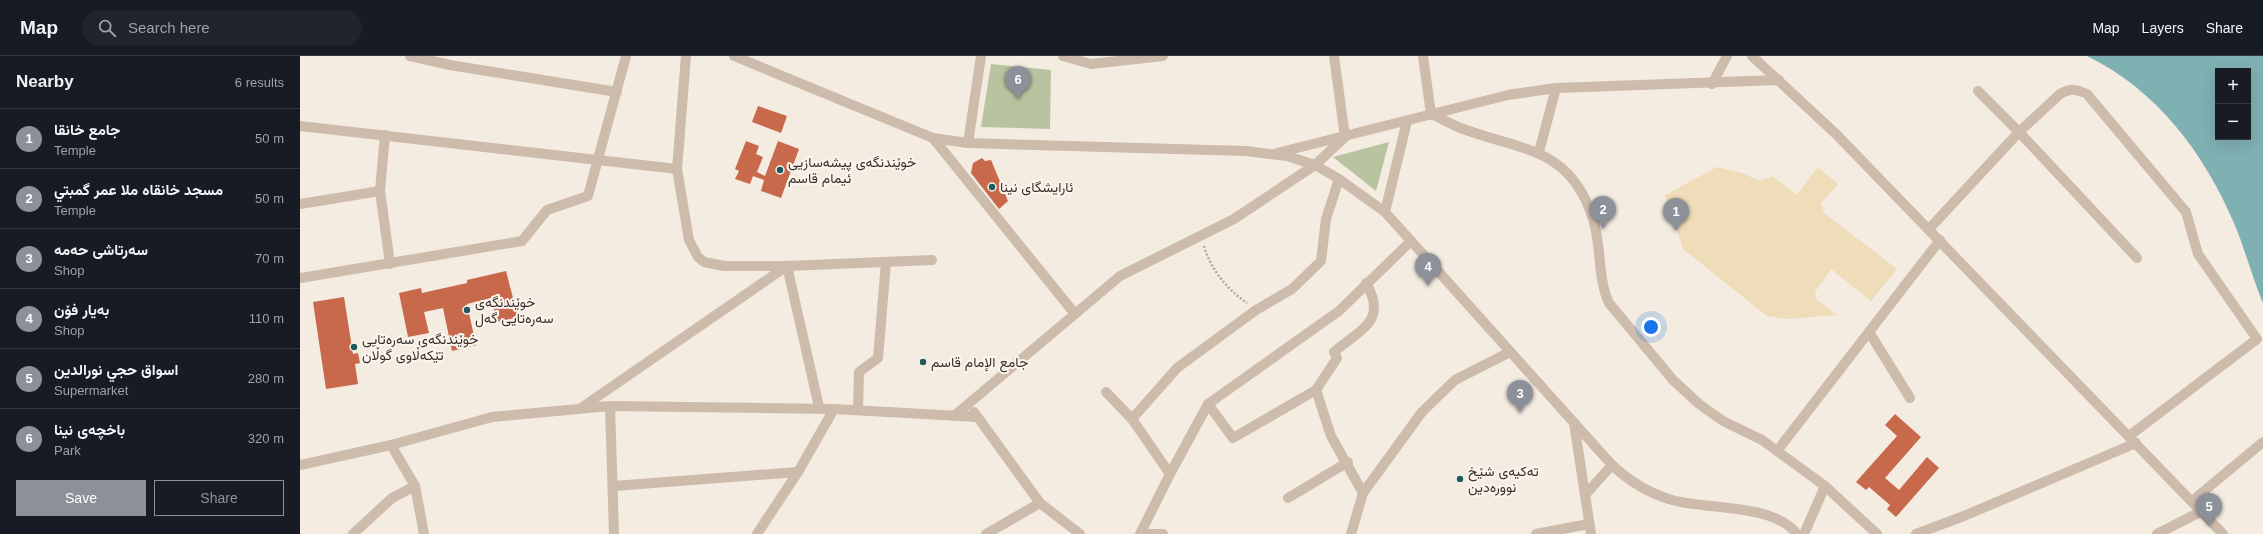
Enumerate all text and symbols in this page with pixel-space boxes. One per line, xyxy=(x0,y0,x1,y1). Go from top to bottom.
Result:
search box xyxy=(82,10,362,46)
text: Map xyxy=(20,17,58,38)
icon: search xyxy=(96,17,118,39)
text: Search here xyxy=(128,19,210,36)
text: Map xyxy=(2092,20,2120,36)
text: Layers xyxy=(2142,20,2184,36)
text: Share xyxy=(2206,20,2243,36)
pin: 6 xyxy=(1005,66,1031,99)
map controls xyxy=(2215,68,2251,140)
button: + xyxy=(2215,68,2251,104)
text: Nearby xyxy=(16,72,74,91)
text: 6 results xyxy=(235,75,284,90)
button: − xyxy=(2215,104,2251,140)
text: جامع خانقا xyxy=(54,121,120,138)
text: 1 xyxy=(25,131,33,146)
text: 50 m xyxy=(255,131,284,146)
text: Temple xyxy=(54,143,96,158)
place label: خوێندنگەی پیشەسازیی ئیمام قاسم xyxy=(788,154,916,187)
marker: خوێندنگەی پیشەسازیی ئیمام قاسم xyxy=(775,165,785,175)
place label: ئارایشگای نینا xyxy=(1000,179,1073,196)
text: مسجد خانقاه ملا عمر گمبتي xyxy=(54,181,223,198)
marker: ئارایشگای نینا xyxy=(987,182,997,192)
text: 2 xyxy=(25,191,33,206)
text: 50 m xyxy=(255,191,284,206)
pin: 2 xyxy=(1590,196,1616,229)
pin: 1 xyxy=(1663,198,1689,231)
text: Temple xyxy=(54,203,96,218)
text: سەرتاشی حەمە xyxy=(54,241,148,258)
text: 3 xyxy=(25,251,33,266)
text: 70 m xyxy=(255,251,284,266)
pin: 4 xyxy=(1415,253,1441,286)
text: Shop xyxy=(54,263,84,278)
place label: خوێندنگەی سەرەتایی گەل xyxy=(475,294,554,328)
text: بەیار فۆن xyxy=(54,301,109,318)
marker: خوێندنگەی سەرەتایی گەل xyxy=(462,305,472,315)
text: 4 xyxy=(25,311,33,326)
text: 110 m xyxy=(249,311,284,326)
your location xyxy=(1641,317,1661,337)
text: Shop xyxy=(54,323,84,338)
place label: خوێندنگەی سەرەتایی تێکەڵاوی گوڵان xyxy=(362,331,478,364)
marker: خوێندنگەی سەرەتایی تێکەڵاوی گوڵان xyxy=(349,342,359,352)
place label: جامع الإمام قاسم xyxy=(931,354,1028,373)
marker: جامع الإمام قاسم xyxy=(918,357,928,367)
text: اسواق حجي نورالدين xyxy=(54,361,178,378)
text: 5 xyxy=(25,371,33,386)
text: 280 m xyxy=(248,371,284,386)
pin: 3 xyxy=(1507,380,1533,413)
text: Supermarket xyxy=(54,383,128,398)
text: باخچەی نینا xyxy=(54,421,125,438)
text: 6 xyxy=(25,431,33,446)
text: 320 m xyxy=(248,431,284,446)
text: Park xyxy=(54,443,81,458)
place label: تەکیەی شێخ نوورەدین xyxy=(1468,463,1539,496)
marker: تەکیەی شێخ نوورەدین xyxy=(1455,474,1465,484)
button: Save xyxy=(16,480,146,516)
button: Share xyxy=(154,480,284,516)
pin: 5 xyxy=(2196,493,2222,526)

